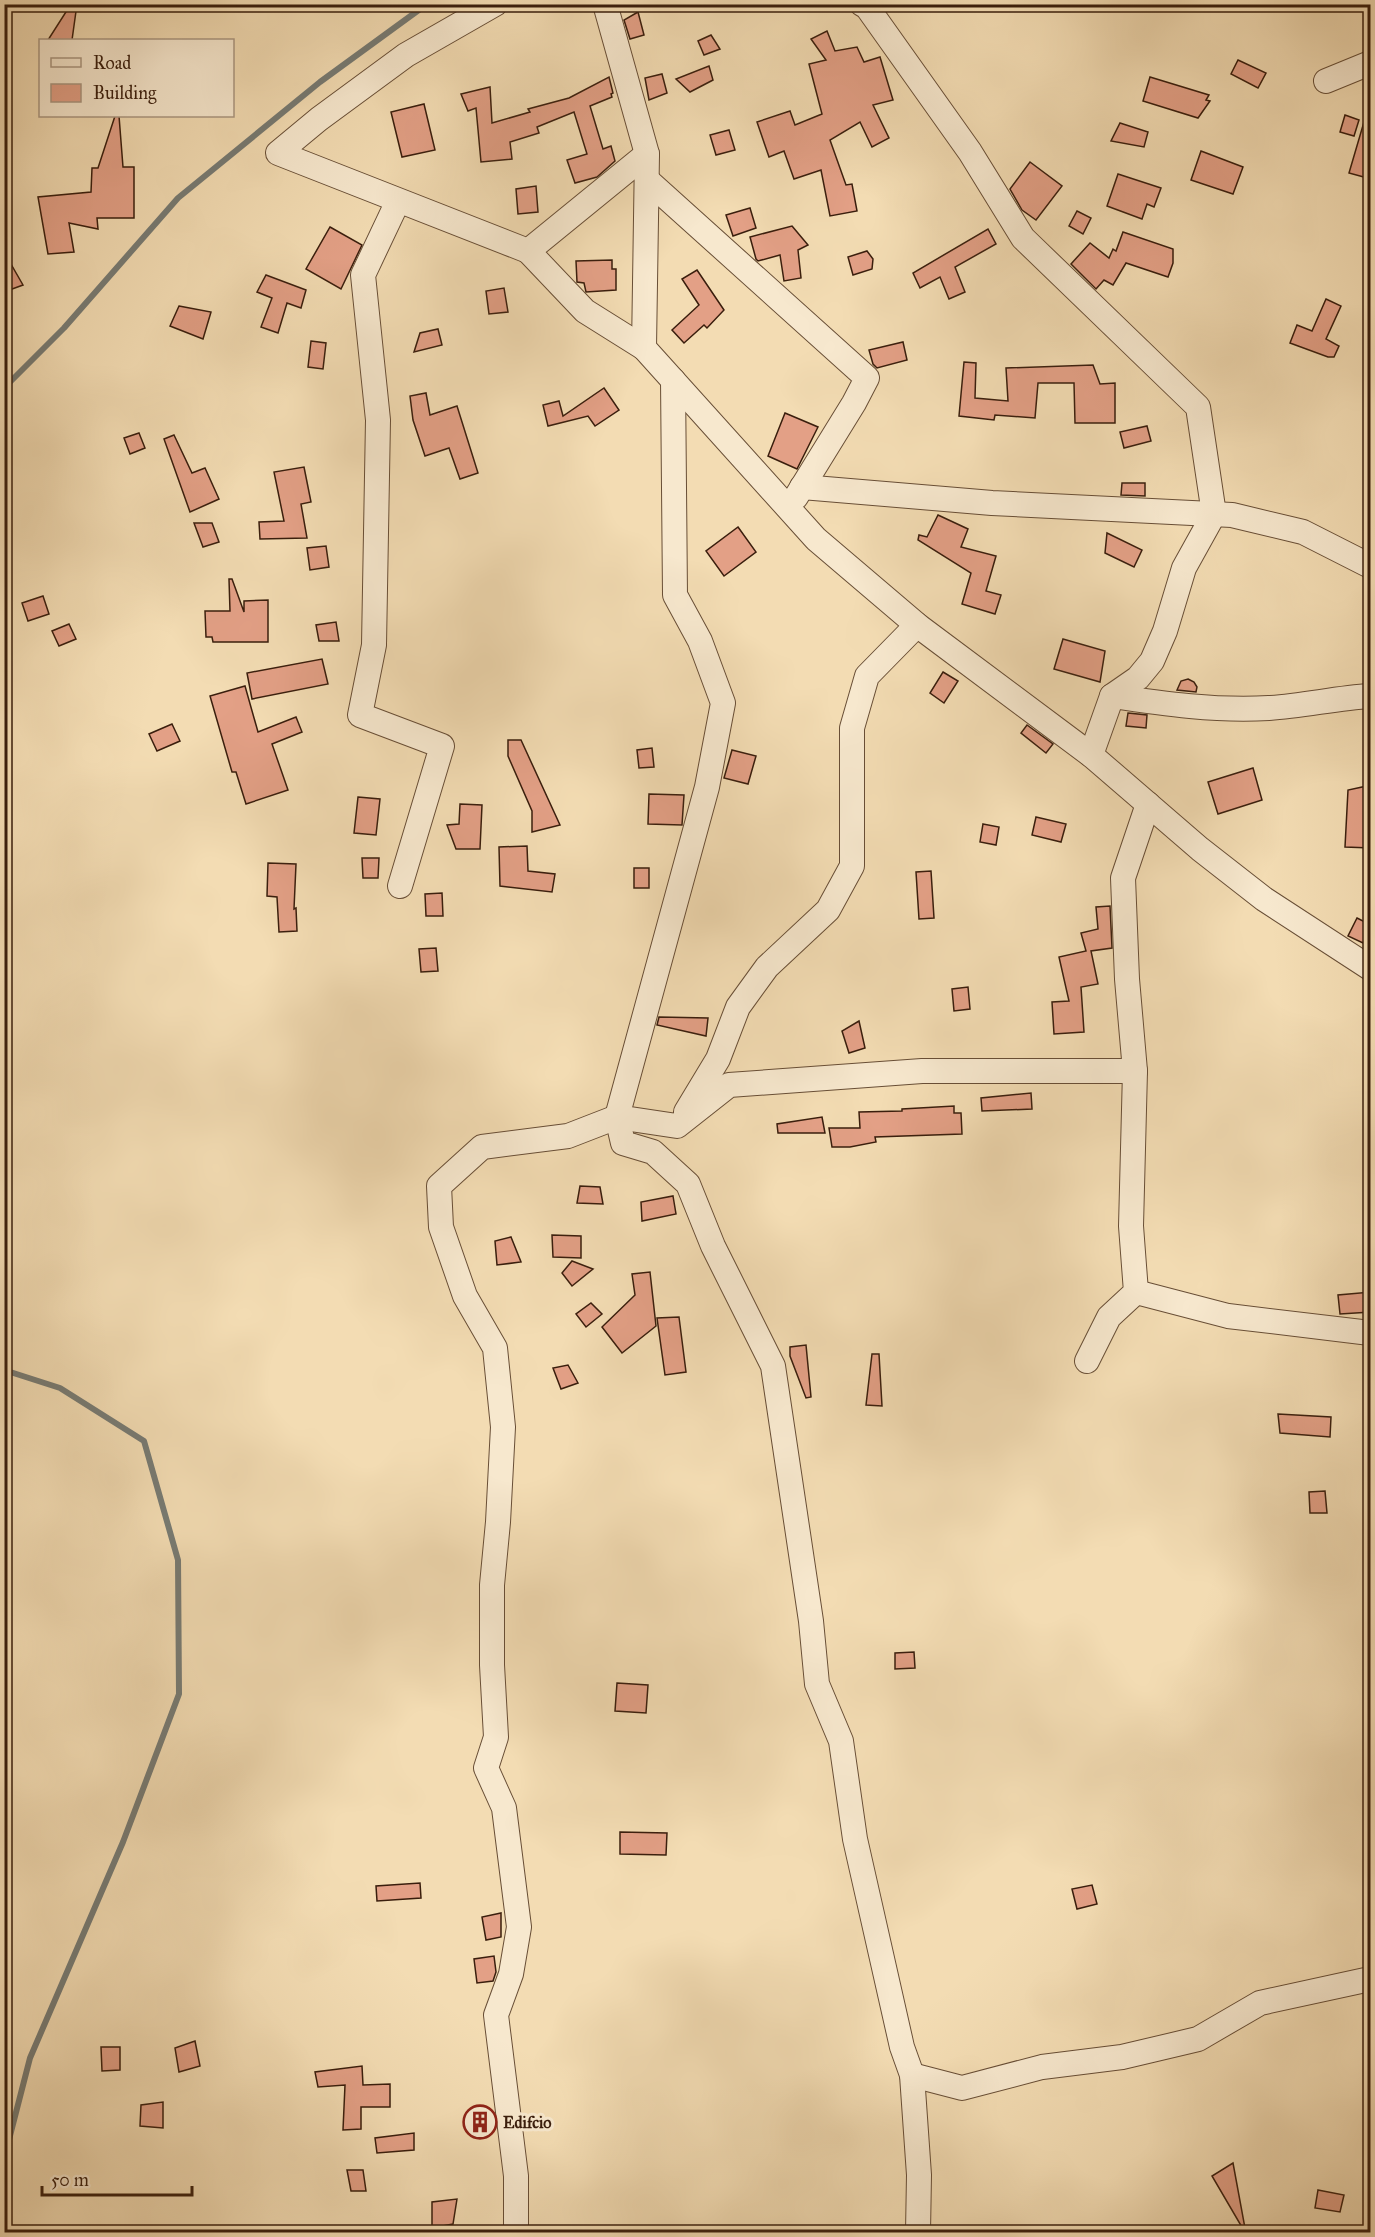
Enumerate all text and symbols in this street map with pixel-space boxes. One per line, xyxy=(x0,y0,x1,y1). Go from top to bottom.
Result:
legend xyxy=(39,39,234,117)
text: Road xyxy=(93,52,131,74)
text: Building xyxy=(93,82,157,105)
building icon: Edifcio xyxy=(462,2104,498,2140)
place label: Edifcio xyxy=(503,2113,551,2132)
scale bar xyxy=(42,2159,192,2197)
text: 50 m xyxy=(51,2169,89,2191)

